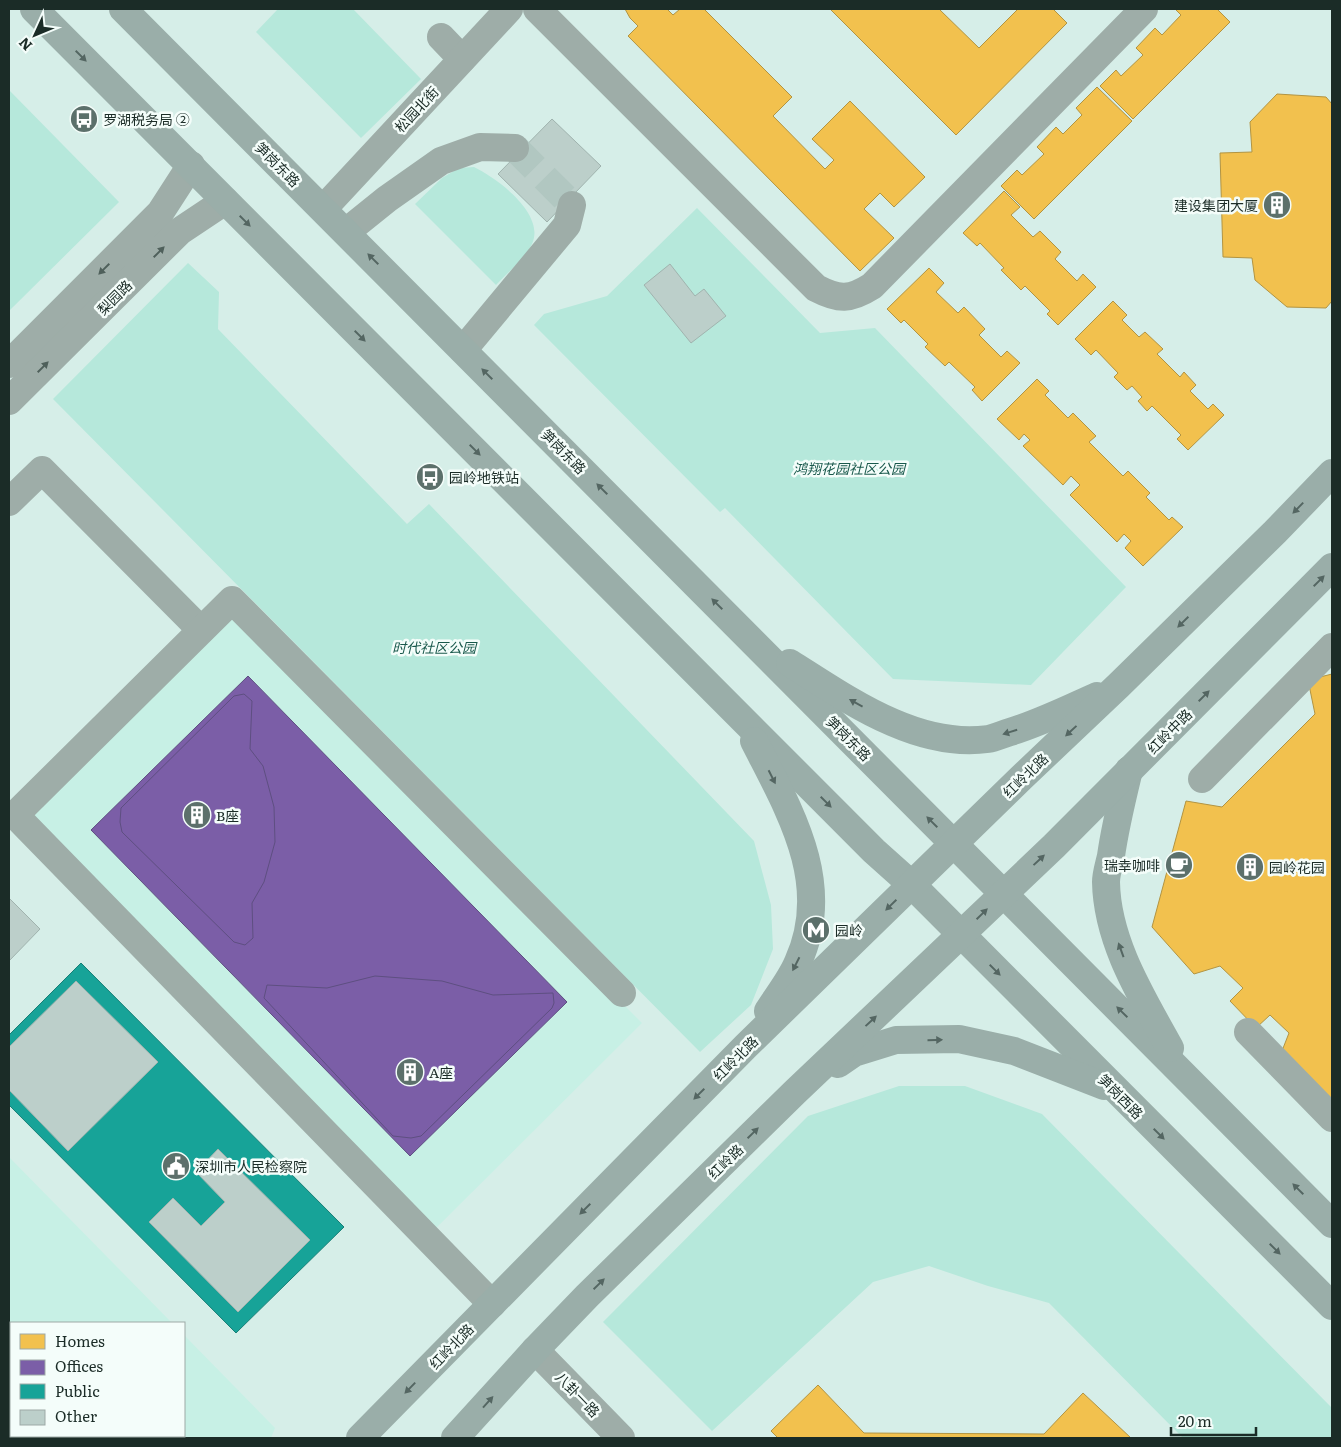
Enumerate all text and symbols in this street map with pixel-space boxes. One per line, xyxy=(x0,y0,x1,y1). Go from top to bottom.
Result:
north arrow xyxy=(10,10,60,60)
text: N xyxy=(13,33,36,56)
one-way arrow xyxy=(75,49,87,61)
street label: 松园北街 xyxy=(390,82,442,136)
bus stop icon: 罗湖税务局 ② xyxy=(69,104,99,134)
place label: 罗湖税务局 ② xyxy=(103,109,190,129)
street label: 笋岗东路 xyxy=(251,137,305,191)
building icon: 建设集团大厦 xyxy=(1262,190,1292,220)
place label: 建设集团大厦 xyxy=(1174,195,1258,215)
one-way arrow xyxy=(239,214,251,226)
one-way arrow xyxy=(153,246,165,258)
one-way arrow xyxy=(367,253,379,265)
one-way arrow xyxy=(98,262,110,274)
street label: 梨园路 xyxy=(92,275,136,319)
one-way arrow xyxy=(354,329,366,341)
one-way arrow xyxy=(37,361,49,373)
one-way arrow xyxy=(482,368,494,380)
street label: 笋岗东路 xyxy=(537,424,591,478)
one-way arrow xyxy=(469,444,481,456)
park label: 鸿翔花园社区公园 xyxy=(793,458,907,478)
bus stop icon: 园岭地铁站 xyxy=(415,462,445,492)
place label: 园岭地铁站 xyxy=(449,467,519,487)
one-way arrow xyxy=(596,483,608,495)
one-way arrow xyxy=(1292,502,1304,514)
one-way arrow xyxy=(1312,575,1324,587)
one-way arrow xyxy=(711,599,723,611)
one-way arrow xyxy=(1177,616,1189,628)
park label: 时代社区公园 xyxy=(392,637,478,657)
one-way arrow xyxy=(1197,690,1209,702)
one-way arrow xyxy=(849,699,863,707)
street label: 红岭中路 xyxy=(1142,704,1196,758)
street label: 笋岗东路 xyxy=(822,711,876,765)
one-way arrow xyxy=(1065,725,1077,737)
one-way arrow xyxy=(1002,729,1017,737)
street label: 红岭北路 xyxy=(998,748,1052,802)
one-way arrow xyxy=(768,769,776,784)
one-way arrow xyxy=(819,796,831,808)
building icon: B座 xyxy=(182,800,212,830)
place label: B座 xyxy=(216,805,239,825)
one-way arrow xyxy=(926,816,938,828)
cafe icon: 瑞幸咖啡 xyxy=(1164,850,1194,880)
building icon: 园岭花园 xyxy=(1235,852,1265,882)
one-way arrow xyxy=(1033,854,1045,866)
place label: 瑞幸咖啡 xyxy=(1104,855,1160,875)
place label: 园岭花园 xyxy=(1269,857,1325,877)
one-way arrow xyxy=(886,899,898,911)
one-way arrow xyxy=(976,908,988,920)
metro station icon: 园岭 xyxy=(801,915,831,945)
place label: 园岭 xyxy=(835,920,863,940)
one-way arrow xyxy=(1117,942,1125,957)
one-way arrow xyxy=(792,957,800,971)
one-way arrow xyxy=(988,964,1000,976)
one-way arrow xyxy=(1116,1006,1128,1018)
one-way arrow xyxy=(865,1016,877,1027)
street label: 红岭北路 xyxy=(708,1031,762,1085)
one-way arrow xyxy=(927,1035,943,1043)
building icon: A座 xyxy=(395,1057,425,1087)
place label: A座 xyxy=(429,1062,453,1082)
street label: 笋岗西路 xyxy=(1094,1069,1148,1123)
one-way arrow xyxy=(694,1087,706,1099)
one-way arrow xyxy=(747,1127,759,1139)
one-way arrow xyxy=(1153,1128,1165,1140)
street label: 红岭路 xyxy=(703,1139,747,1183)
public building icon: 深圳市人民检察院 xyxy=(161,1151,191,1181)
place label: 深圳市人民检察院 xyxy=(195,1156,307,1176)
one-way arrow xyxy=(1292,1184,1304,1196)
one-way arrow xyxy=(579,1203,591,1215)
one-way arrow xyxy=(1268,1242,1280,1254)
one-way arrow xyxy=(593,1278,605,1290)
street label: 红岭北路 xyxy=(424,1319,478,1373)
legend xyxy=(10,1322,185,1437)
text: Homes xyxy=(55,1329,105,1352)
text: Offices xyxy=(55,1354,103,1377)
street label: 八卦一路 xyxy=(551,1367,605,1421)
text: Public xyxy=(55,1379,100,1402)
one-way arrow xyxy=(404,1382,416,1394)
one-way arrow xyxy=(482,1396,494,1408)
text: Other xyxy=(55,1404,97,1427)
scale bar xyxy=(1171,1404,1256,1436)
text: 20 m xyxy=(1178,1409,1212,1432)

